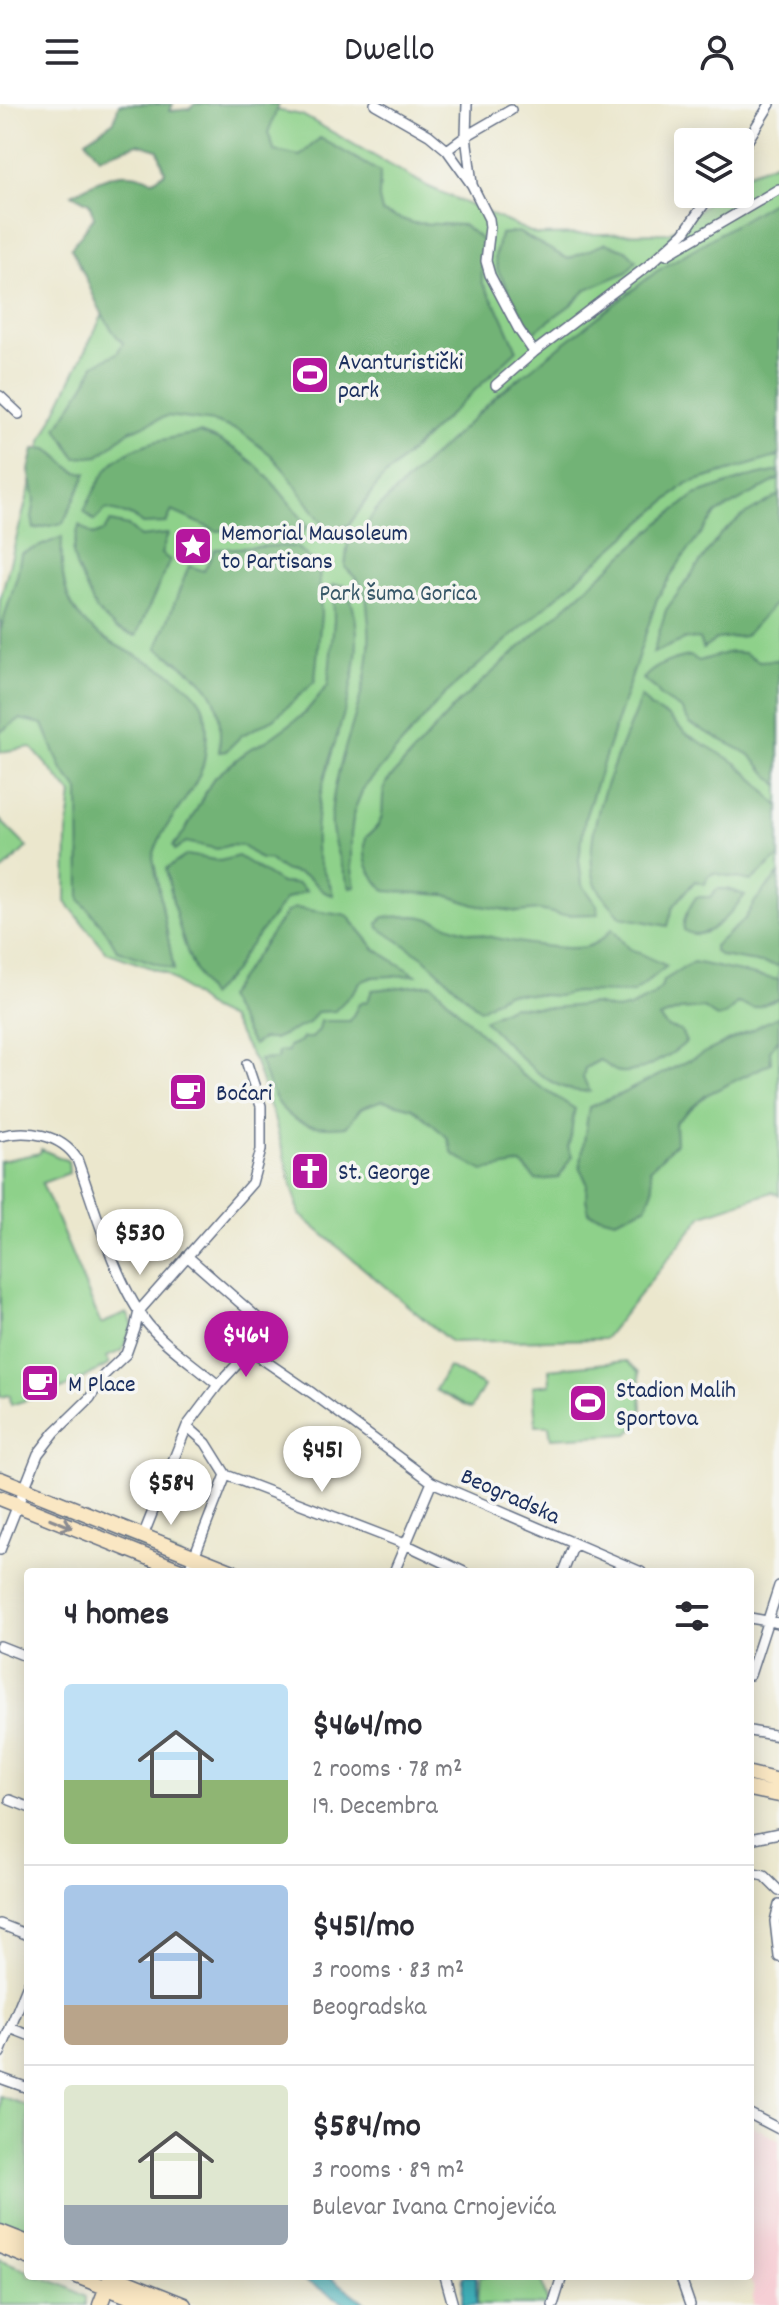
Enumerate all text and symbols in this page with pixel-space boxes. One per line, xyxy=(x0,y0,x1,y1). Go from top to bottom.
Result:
text: Dwello xyxy=(344,26,435,78)
icon: menu xyxy=(40,30,84,74)
icon: person xyxy=(695,30,739,74)
map controls xyxy=(674,128,754,208)
button: layers xyxy=(674,128,754,208)
place label: Avanturistički park xyxy=(338,347,463,409)
sports icon: Avanturistički park xyxy=(289,354,331,396)
place label: Memorial Mausoleum to Partisans xyxy=(221,518,408,580)
place icon: Memorial Mausoleum to Partisans xyxy=(172,525,214,567)
park label: Park šuma Gorica xyxy=(319,578,477,612)
cafe icon: Boćari xyxy=(167,1071,209,1113)
place label: Boćari xyxy=(216,1078,272,1112)
church icon: St. George xyxy=(289,1150,331,1192)
place label: St. George xyxy=(338,1157,430,1191)
pin: $530 xyxy=(93,1209,187,1277)
text: $530 xyxy=(115,1216,165,1253)
pin: $464 xyxy=(199,1311,293,1379)
text: $464 xyxy=(222,1318,270,1355)
cafe icon: M Place xyxy=(19,1362,61,1404)
place label: M Place xyxy=(68,1369,136,1403)
place label: Stadion Malih Sportova xyxy=(616,1375,736,1437)
sports icon: Stadion Malih Sportova xyxy=(567,1382,609,1424)
pin: $451 xyxy=(275,1426,369,1494)
text: $451 xyxy=(301,1433,343,1470)
pin: $584 xyxy=(124,1459,218,1527)
street label: Beogradska xyxy=(455,1461,566,1535)
text: $584 xyxy=(148,1466,194,1503)
one-way arrow xyxy=(48,1516,73,1531)
text: 4 homes xyxy=(64,1592,169,1641)
icon: filters xyxy=(670,1594,714,1638)
text: $464/mo xyxy=(312,1703,422,1752)
icon: home xyxy=(128,1716,224,1812)
text: 2 rooms · 78 m² xyxy=(312,1752,462,1789)
text: 19. Decembra xyxy=(312,1789,438,1826)
text: $451/mo xyxy=(312,1904,415,1953)
icon: home xyxy=(128,1917,224,2013)
text: 3 rooms · 83 m² xyxy=(312,1953,464,1990)
text: Beogradska xyxy=(312,1990,427,2027)
text: $584/mo xyxy=(312,2104,421,2153)
icon: home xyxy=(128,2117,224,2213)
text: 3 rooms · 89 m² xyxy=(312,2153,465,2190)
text: Bulevar Ivana Crnojevića xyxy=(312,2190,556,2227)

